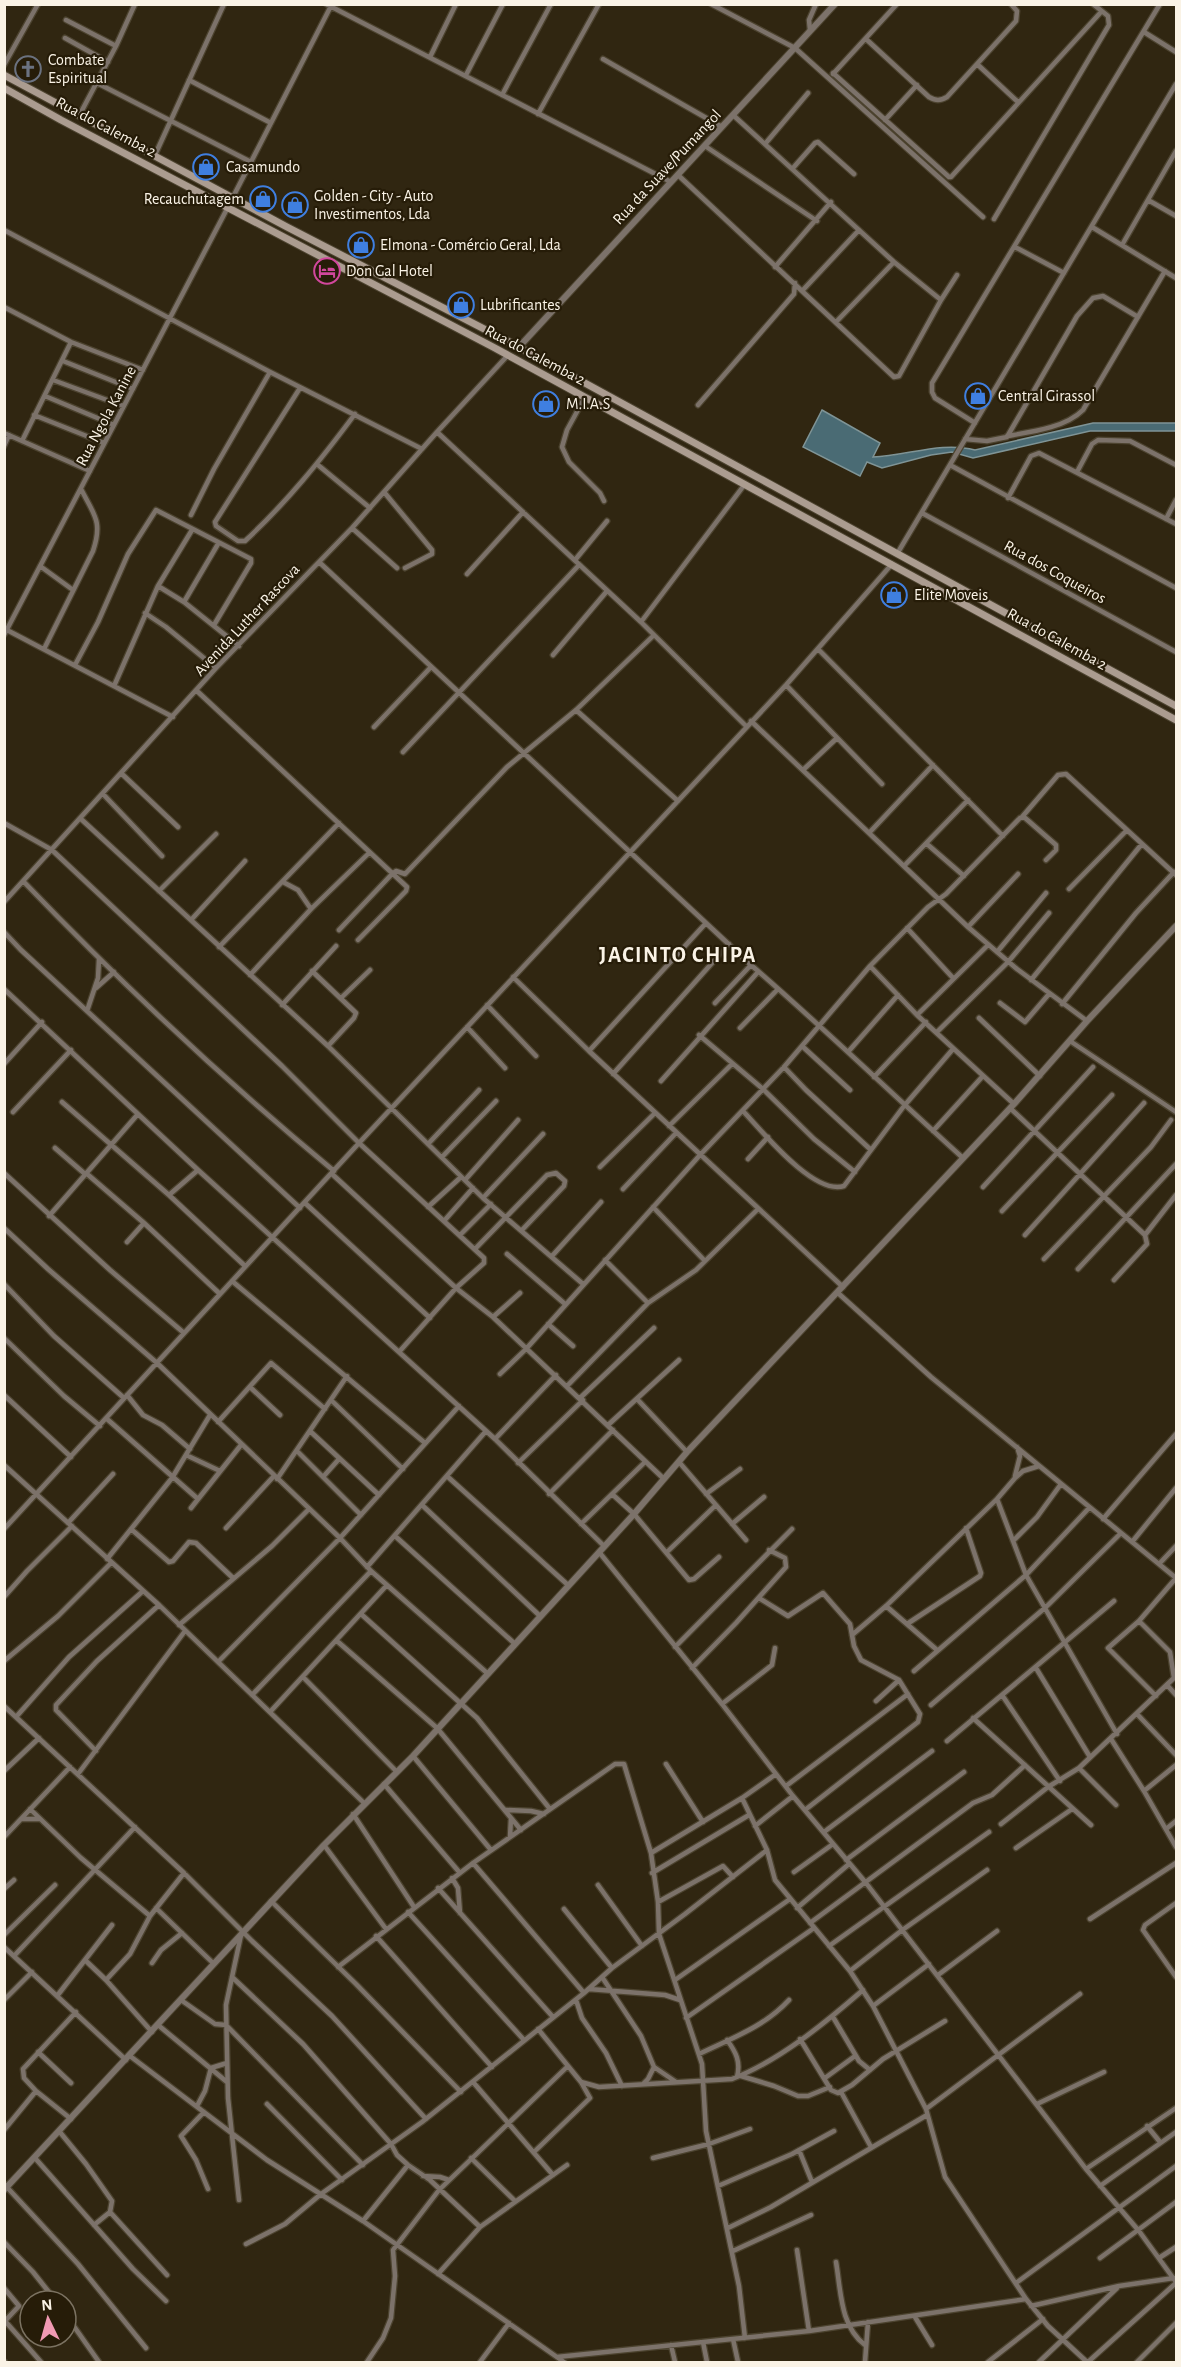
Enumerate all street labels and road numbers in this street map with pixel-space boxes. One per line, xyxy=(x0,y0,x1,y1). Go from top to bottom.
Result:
street label: Rua do Calemba 2 xyxy=(53,94,159,160)
street label: Rua da Suave/Pumangol xyxy=(610,107,724,227)
street label: Rua do Calemba 2 xyxy=(482,322,588,388)
street label: Rua Ngola Kanine xyxy=(73,363,139,469)
street label: Rua dos Coqueiros xyxy=(1001,537,1109,607)
street label: Avenida Luther Rascova xyxy=(191,561,303,679)
street label: Rua do Calemba 2 xyxy=(1005,605,1109,673)

